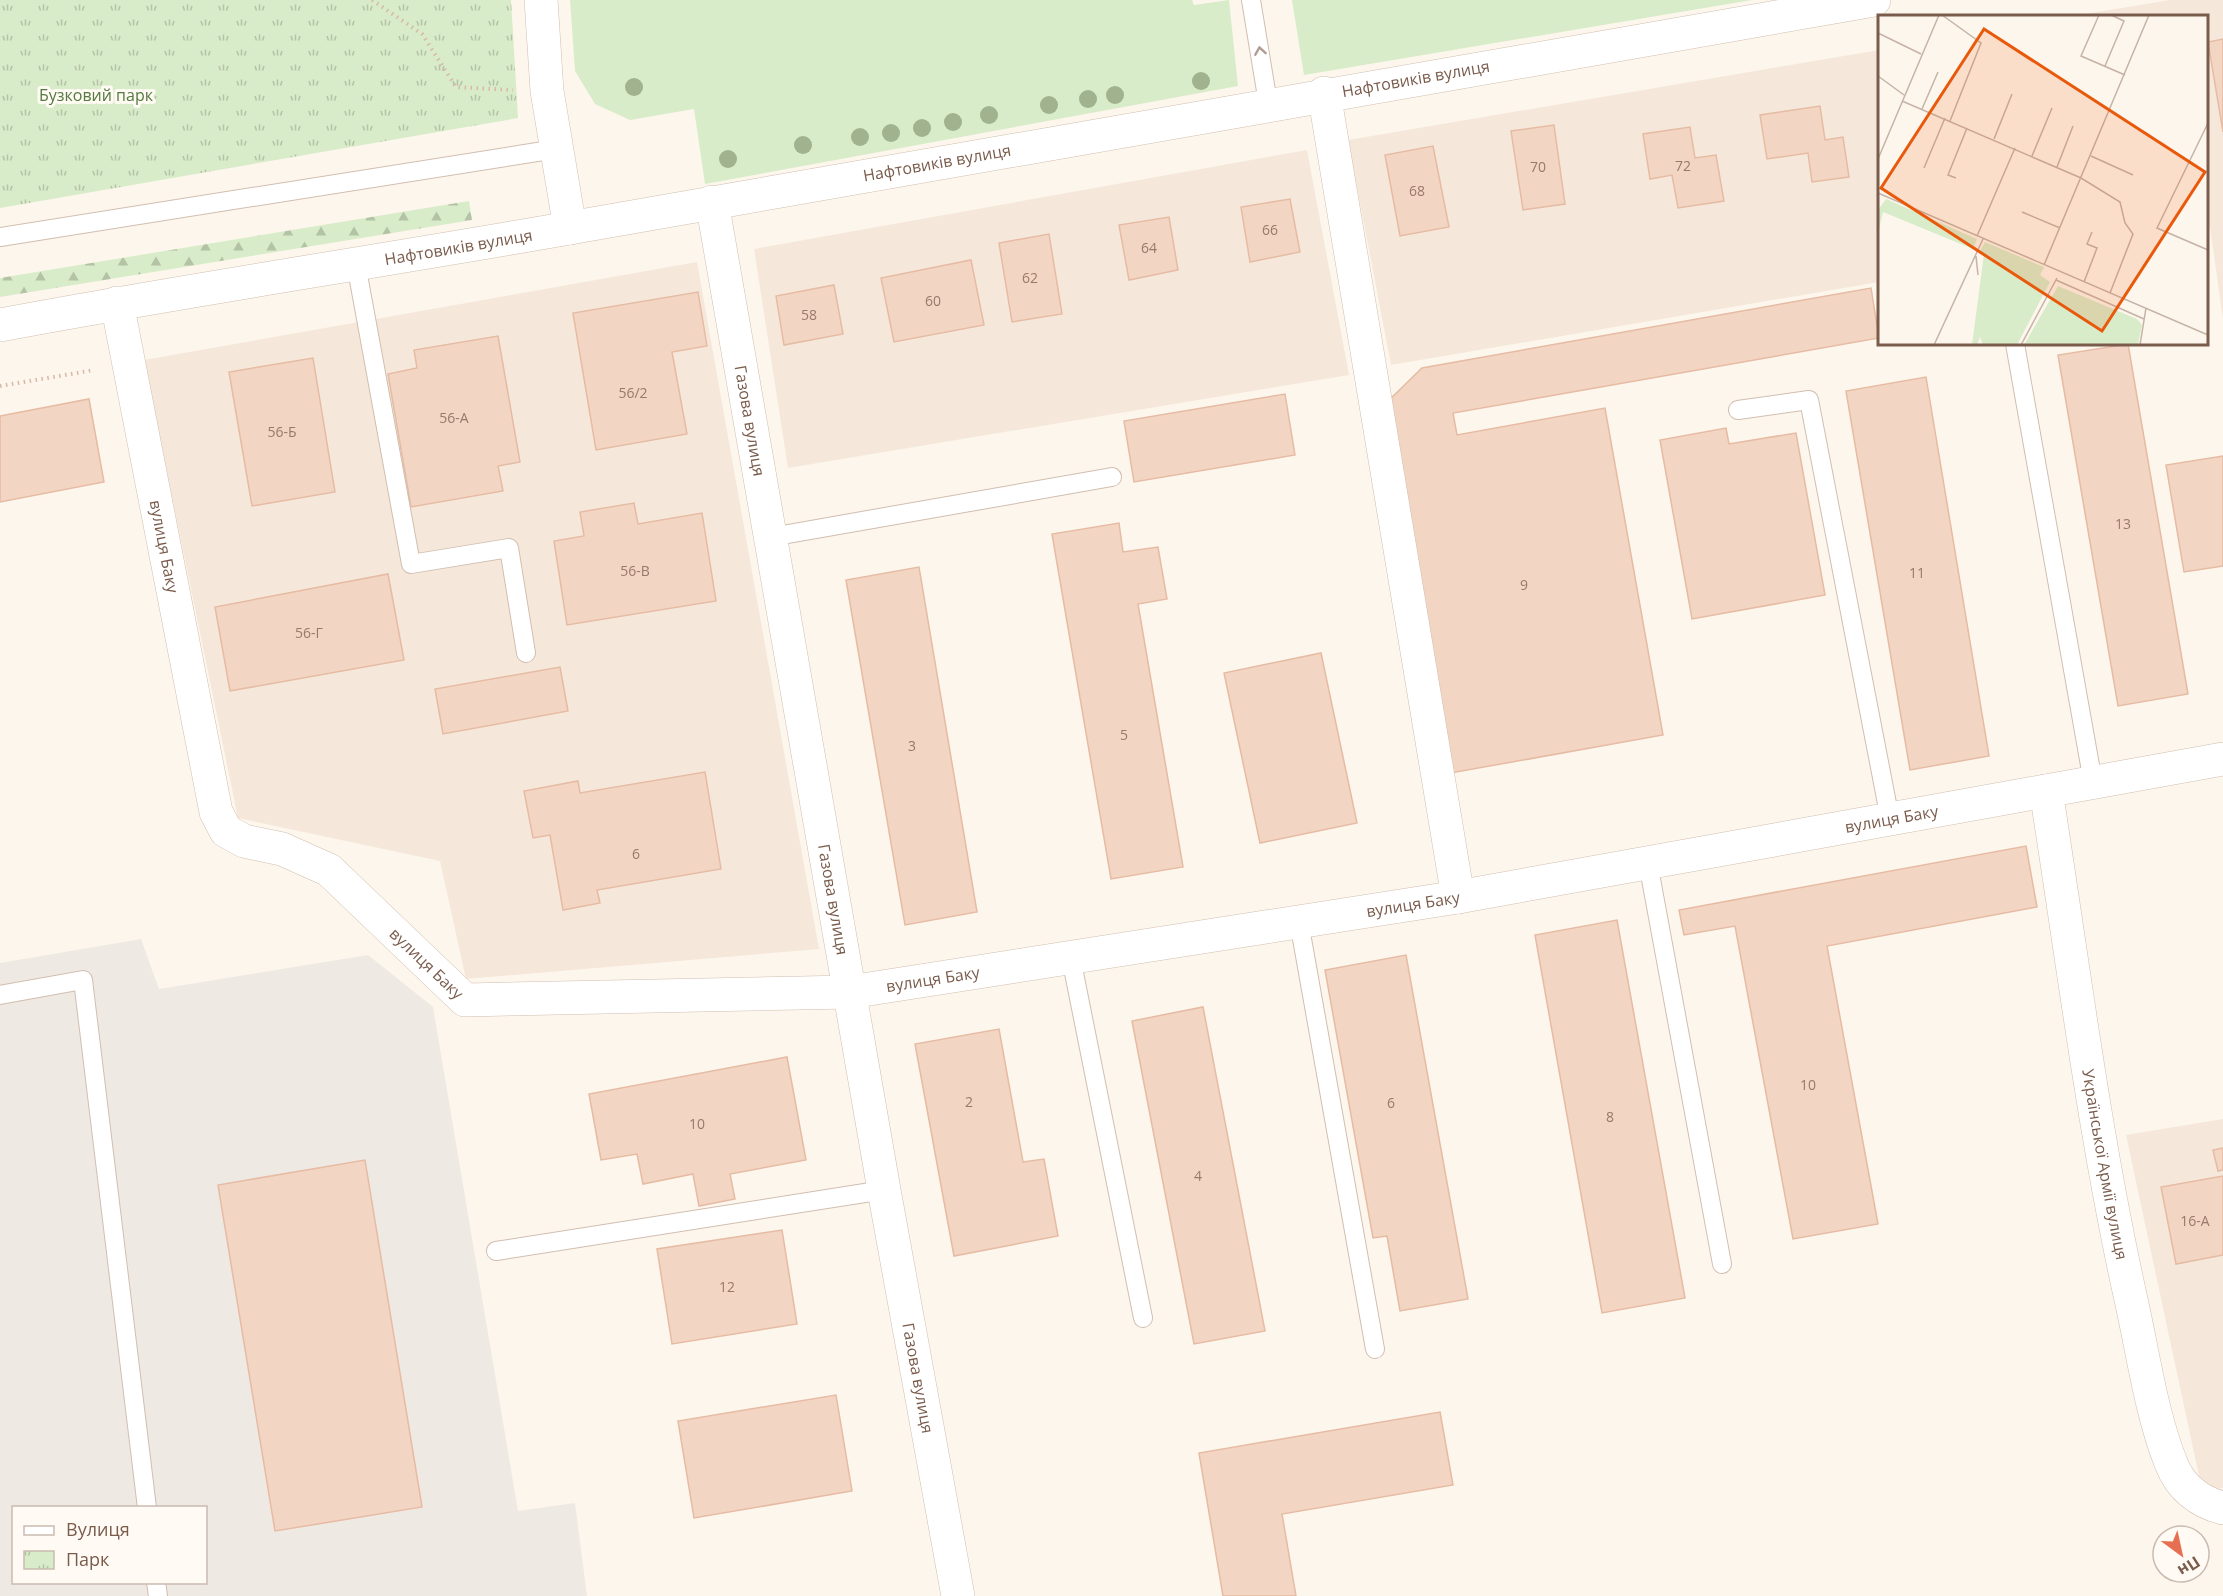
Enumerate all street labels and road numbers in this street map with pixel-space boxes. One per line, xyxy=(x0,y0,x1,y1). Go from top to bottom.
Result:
street label: Нафтовиків вулиця xyxy=(1340,55,1491,102)
street label: Нафтовиків вулиця xyxy=(861,139,1013,187)
street label: Нафтовиків вулиця xyxy=(383,224,534,270)
street label: Газова вулиця xyxy=(730,364,771,478)
street label: вулиця Баку xyxy=(145,498,184,596)
street label: вулиця Баку xyxy=(1843,799,1941,838)
street label: Газова вулиця xyxy=(813,842,854,957)
street label: вулиця Баку xyxy=(1365,886,1462,922)
street label: вулиця Баку xyxy=(385,923,469,1005)
street label: вулиця Баку xyxy=(884,961,982,997)
street label: Української Армії вулиця xyxy=(2077,1067,2133,1262)
street label: Газова вулиця xyxy=(897,1321,939,1435)

